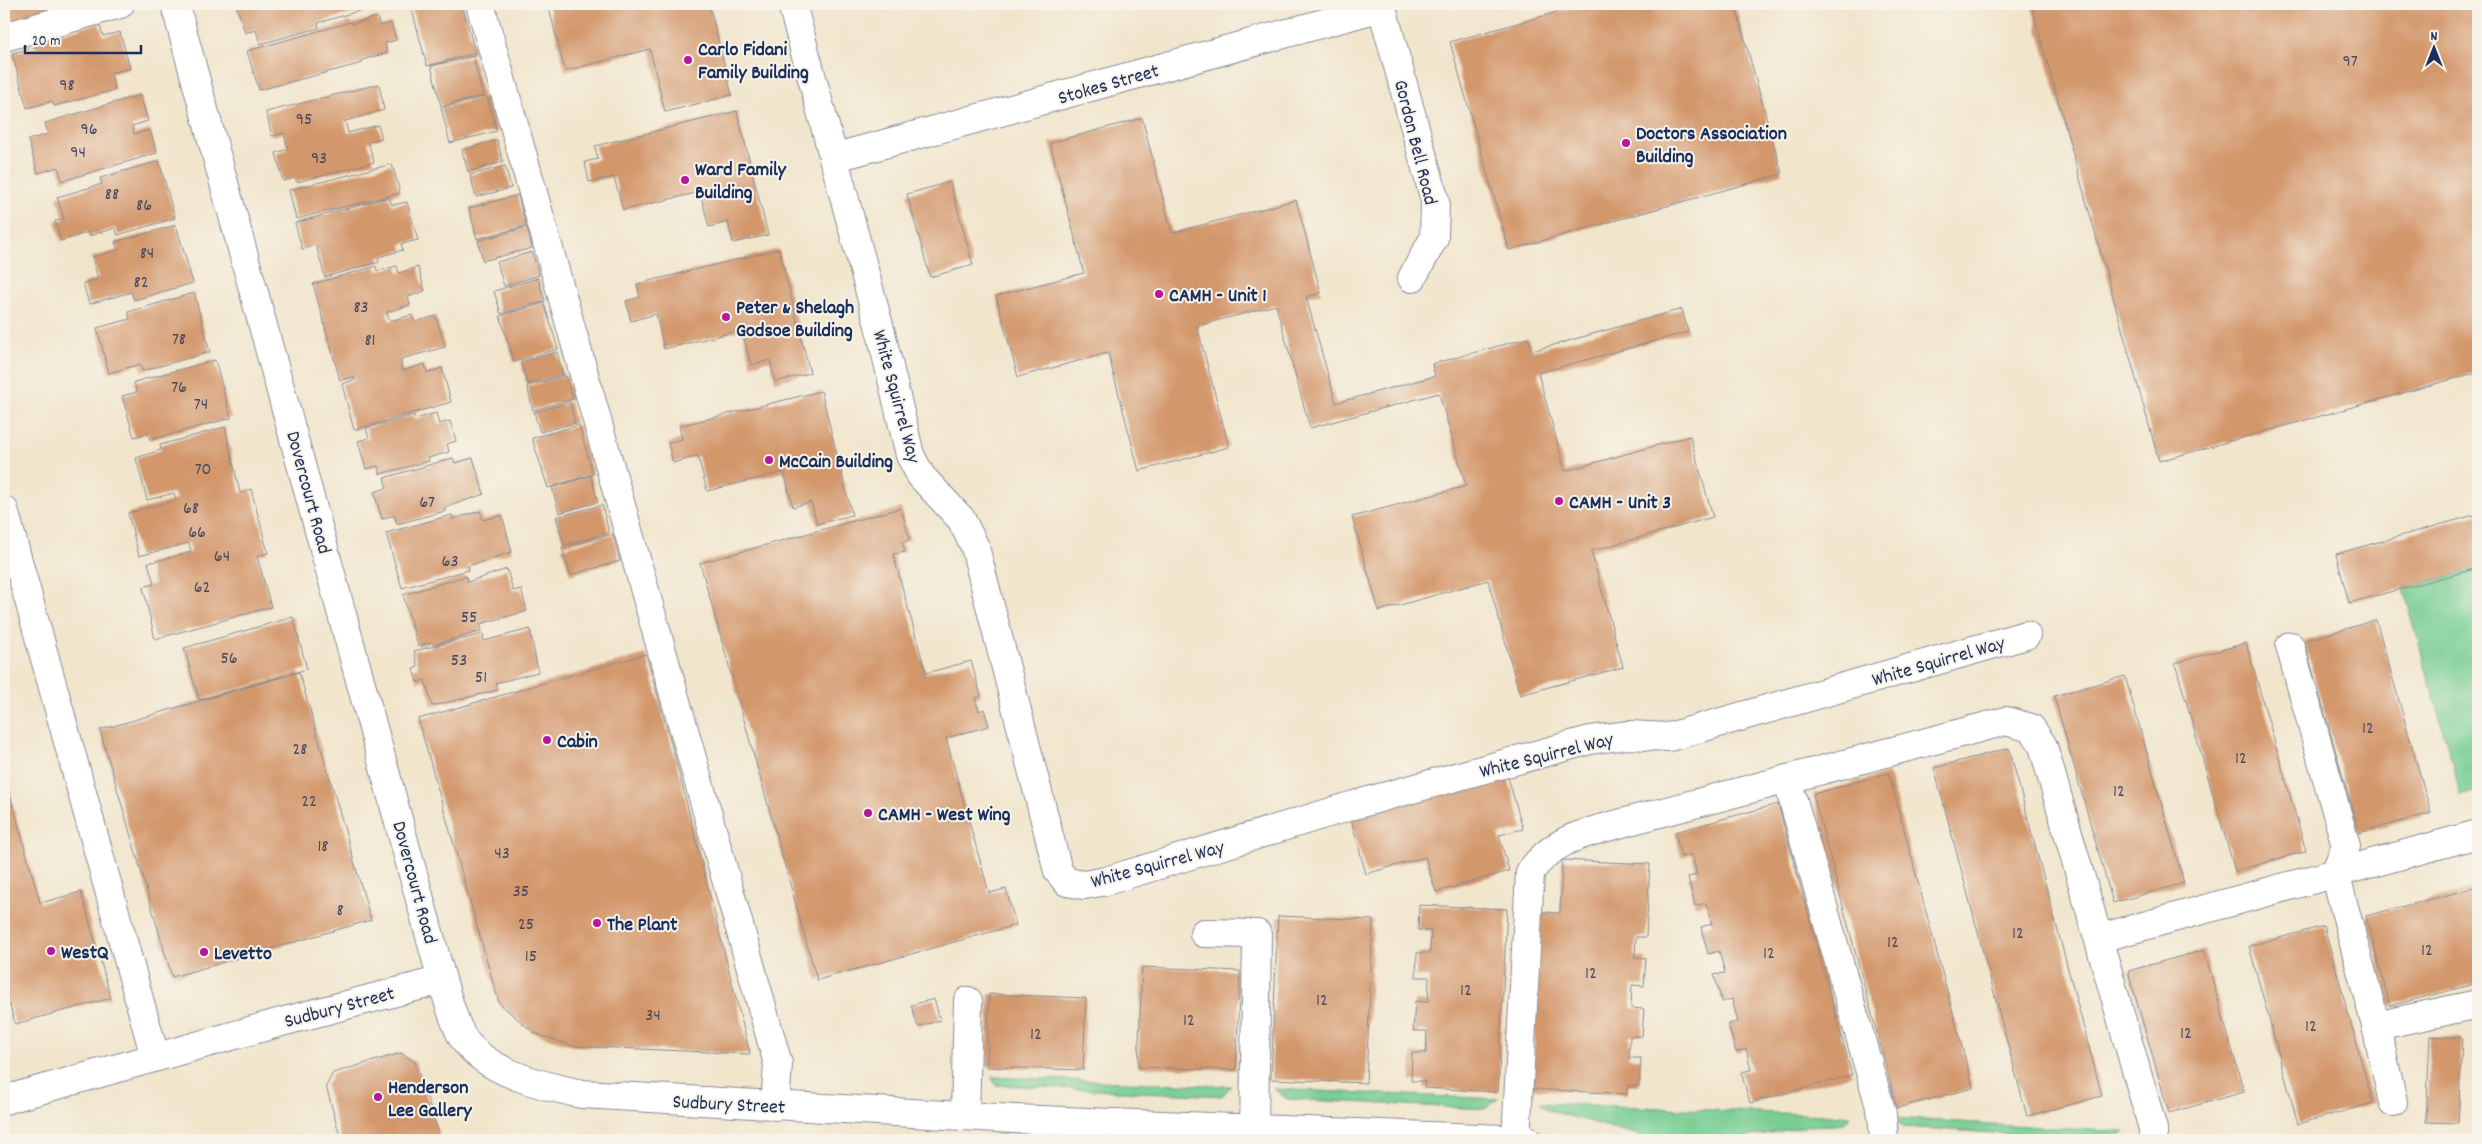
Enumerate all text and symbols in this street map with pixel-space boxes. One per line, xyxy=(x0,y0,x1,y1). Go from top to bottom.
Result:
scale bar xyxy=(25,22,141,54)
north arrow xyxy=(2410,22,2460,72)
text: N xyxy=(2431,27,2438,47)
text: 20 m xyxy=(32,31,60,53)
place label: Carlo Fidani Family Building xyxy=(698,37,809,88)
house number: 97 xyxy=(2342,50,2358,75)
marker: Carlo Fidani Family Building xyxy=(682,54,694,66)
street label: Stokes Street xyxy=(1055,58,1163,114)
house number: 98 xyxy=(59,74,75,99)
street label: Gordon Bell Road xyxy=(1385,77,1443,208)
house number: 95 xyxy=(296,108,312,133)
house number: 96 xyxy=(80,118,98,143)
place label: Doctors Association Building xyxy=(1636,121,1787,172)
marker: Doctors Association Building xyxy=(1620,137,1632,149)
house number: 94 xyxy=(70,141,86,166)
house number: 93 xyxy=(311,147,327,172)
place label: Ward Family Building xyxy=(695,157,787,208)
marker: Ward Family Building xyxy=(679,174,691,186)
house number: 88 xyxy=(105,183,119,208)
house number: 86 xyxy=(136,194,152,219)
house number: 84 xyxy=(140,242,154,267)
house number: 82 xyxy=(133,271,149,296)
place label: CAMH - Unit 1 xyxy=(1169,283,1267,311)
marker: CAMH - Unit 1 xyxy=(1153,288,1165,300)
place label: Peter & Shelagh Godsoe Building xyxy=(736,295,854,346)
house number: 83 xyxy=(353,296,369,321)
marker: Peter & Shelagh Godsoe Building xyxy=(720,311,732,323)
street label: White Squirrel Way xyxy=(864,327,927,467)
house number: 78 xyxy=(172,328,186,353)
house number: 81 xyxy=(364,329,376,354)
house number: 76 xyxy=(171,376,187,401)
house number: 74 xyxy=(194,393,208,418)
street label: Dovercourt Road xyxy=(277,428,337,557)
place label: McCain Building xyxy=(779,449,893,477)
marker: McCain Building xyxy=(763,454,775,466)
house number: 70 xyxy=(195,458,211,483)
place label: CAMH - Unit 3 xyxy=(1569,490,1671,518)
house number: 67 xyxy=(419,491,435,516)
marker: CAMH - Unit 3 xyxy=(1553,495,1565,507)
house number: 68 xyxy=(183,497,199,522)
house number: 66 xyxy=(188,521,206,546)
house number: 64 xyxy=(214,545,230,570)
house number: 63 xyxy=(442,550,458,575)
house number: 62 xyxy=(194,576,210,601)
house number: 55 xyxy=(461,606,477,631)
street label: White Squirrel Way xyxy=(1869,630,2009,695)
house number: 56 xyxy=(220,647,238,672)
house number: 53 xyxy=(451,649,467,674)
house number: 51 xyxy=(475,666,487,691)
house number: 12 xyxy=(2362,717,2374,742)
street label: White Squirrel Way xyxy=(1477,727,1617,787)
place label: Cabin xyxy=(557,729,598,757)
marker: Cabin xyxy=(541,734,553,746)
house number: 28 xyxy=(292,738,308,763)
house number: 12 xyxy=(2235,747,2247,772)
house number: 12 xyxy=(2113,780,2125,805)
house number: 22 xyxy=(301,790,317,815)
place label: CAMH - West Wing xyxy=(878,802,1011,830)
marker: CAMH - West Wing xyxy=(862,807,874,819)
street label: Dovercourt Road xyxy=(383,818,443,947)
street label: White Squirrel Way xyxy=(1088,834,1228,897)
house number: 18 xyxy=(317,835,329,860)
house number: 43 xyxy=(494,842,510,867)
house number: 35 xyxy=(513,880,529,905)
house number: 8 xyxy=(336,899,344,924)
place label: The Plant xyxy=(607,912,678,940)
house number: 25 xyxy=(518,913,534,938)
marker: The Plant xyxy=(591,917,603,929)
house number: 12 xyxy=(2012,922,2024,947)
house number: 12 xyxy=(1887,931,1899,956)
house number: 12 xyxy=(2421,939,2433,964)
place label: WestQ xyxy=(61,940,109,968)
place label: Levetto xyxy=(214,941,272,969)
house number: 12 xyxy=(1763,942,1775,967)
marker: WestQ xyxy=(45,945,57,957)
house number: 15 xyxy=(525,945,537,970)
marker: Levetto xyxy=(198,946,210,958)
house number: 12 xyxy=(1585,962,1597,987)
house number: 12 xyxy=(1460,979,1472,1004)
street label: Sudbury Street xyxy=(282,981,398,1037)
house number: 12 xyxy=(1316,989,1328,1014)
house number: 34 xyxy=(645,1004,661,1029)
house number: 12 xyxy=(1183,1009,1195,1034)
house number: 12 xyxy=(2305,1015,2317,1040)
house number: 12 xyxy=(2180,1022,2192,1047)
house number: 12 xyxy=(1030,1023,1042,1048)
place label: Henderson Lee Gallery xyxy=(388,1075,473,1126)
street label: Sudbury Street xyxy=(672,1089,786,1123)
marker: Henderson Lee Gallery xyxy=(372,1091,384,1103)

